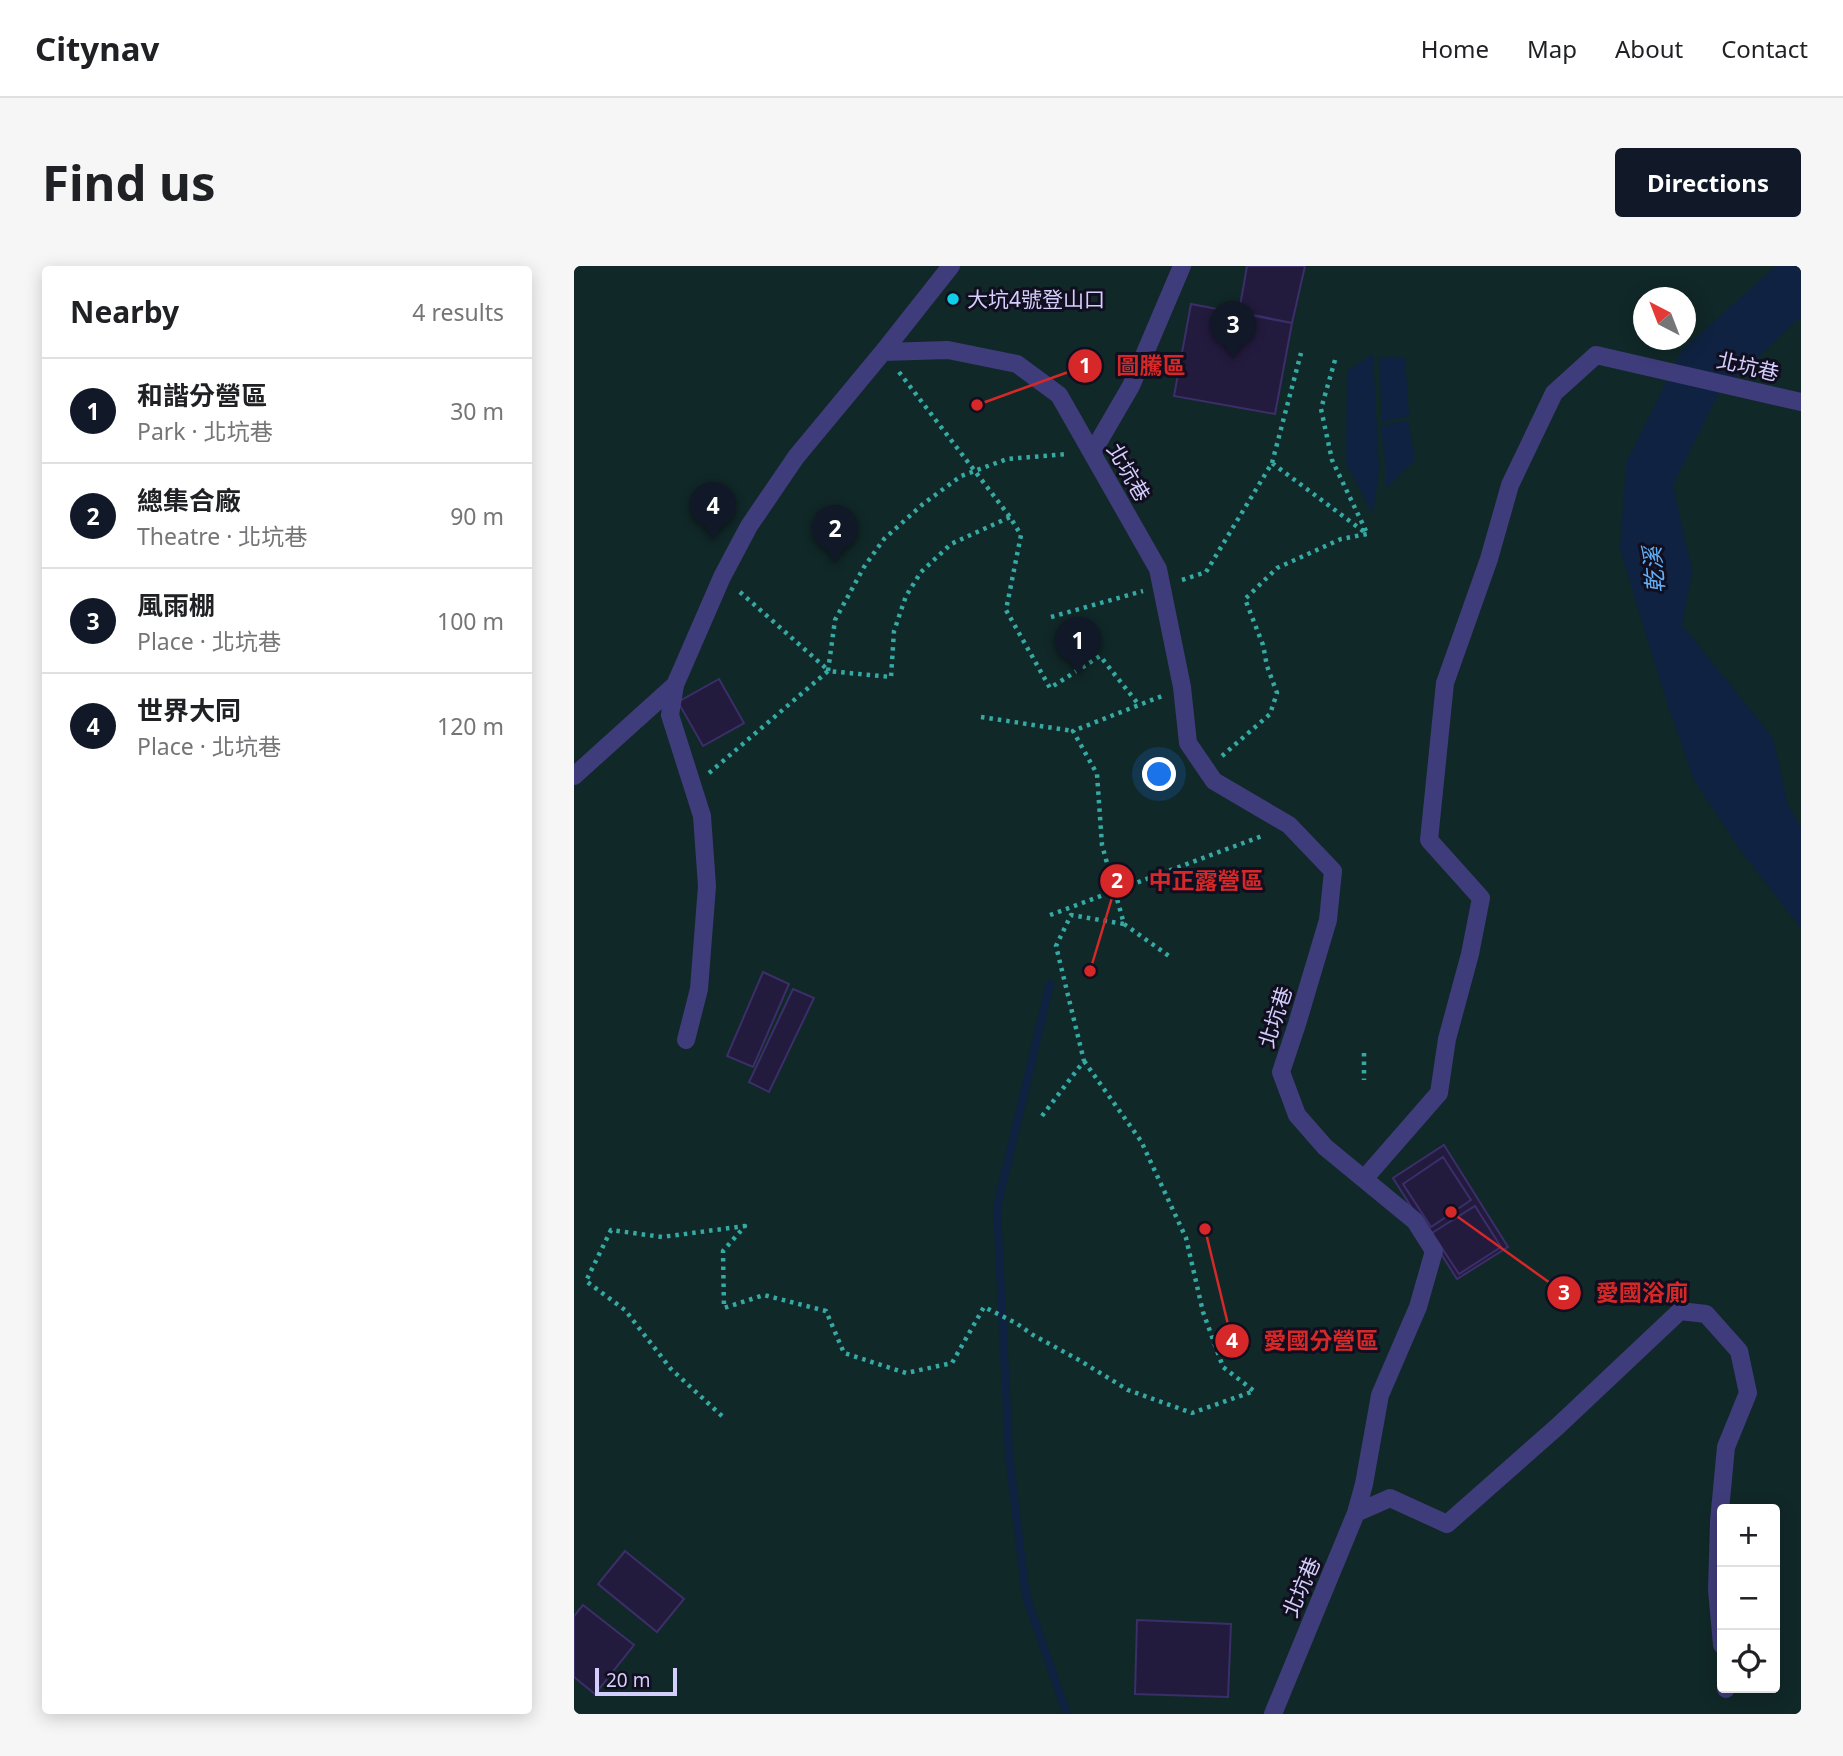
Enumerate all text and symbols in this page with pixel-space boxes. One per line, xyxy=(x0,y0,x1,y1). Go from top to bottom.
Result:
text: Citynav xyxy=(35,26,159,71)
text: Home xyxy=(1421,32,1489,65)
text: Map xyxy=(1527,32,1577,65)
text: About xyxy=(1615,32,1683,65)
text: Contact xyxy=(1721,32,1808,65)
button: Directions xyxy=(1615,148,1801,217)
text: Find us xyxy=(42,149,216,215)
place label: 大坑4號登山口 xyxy=(967,285,1105,313)
north arrow xyxy=(1633,287,1696,350)
text: Nearby xyxy=(70,291,179,332)
marker: 大坑4號登山口 xyxy=(945,291,961,307)
text: 4 results xyxy=(412,296,504,328)
pin: 3 xyxy=(1210,301,1256,359)
callout: 圖騰區 xyxy=(1067,344,1199,388)
street label: 北坑巷 xyxy=(1714,345,1782,387)
text: 圖騰區 xyxy=(1117,349,1186,381)
text: 1 xyxy=(1079,351,1091,379)
text: 和諧分營區 xyxy=(137,377,267,413)
text: 1 xyxy=(86,395,100,427)
text: 30 m xyxy=(450,395,504,427)
text: Park · 北坑巷 xyxy=(137,415,273,447)
street label: 北坑巷 xyxy=(1101,438,1157,506)
text: 總集合廠 xyxy=(137,482,241,518)
pin: 4 xyxy=(690,482,736,540)
text: 2 xyxy=(86,500,100,532)
text: 90 m xyxy=(450,500,504,532)
pin: 2 xyxy=(812,505,858,563)
text: Theatre · 北坑巷 xyxy=(137,520,307,552)
water label: 乾溪 xyxy=(1635,543,1671,594)
text: 風雨棚 xyxy=(137,587,215,623)
text: 3 xyxy=(86,605,100,637)
text: 100 m xyxy=(437,605,504,637)
pin: 1 xyxy=(1055,617,1101,675)
text: Place · 北坑巷 xyxy=(137,625,281,657)
text: 世界大同 xyxy=(137,692,241,728)
text: 4 xyxy=(86,710,100,742)
text: 120 m xyxy=(437,710,504,742)
text: Place · 北坑巷 xyxy=(137,730,281,762)
your location xyxy=(1142,757,1176,791)
callout: 中正露營區 xyxy=(1099,859,1277,903)
text: 中正露營區 xyxy=(1149,864,1264,896)
text: 2 xyxy=(1111,866,1123,894)
street label: 北坑巷 xyxy=(1252,983,1298,1051)
callout: 愛國浴廁 xyxy=(1547,1271,1702,1315)
text: 愛國浴廁 xyxy=(1596,1276,1688,1308)
text: 3 xyxy=(1558,1278,1570,1306)
callout: 愛國分營區 xyxy=(1215,1319,1393,1363)
text: 愛國分營區 xyxy=(1264,1324,1379,1356)
text: 4 xyxy=(1226,1326,1238,1354)
map controls xyxy=(1717,1504,1780,1693)
button: + xyxy=(1717,1504,1780,1567)
street label: 北坑巷 xyxy=(1276,1553,1326,1621)
button: − xyxy=(1717,1567,1780,1630)
button: locate xyxy=(1717,1630,1780,1693)
scale bar xyxy=(595,1665,677,1697)
text: 20 m xyxy=(606,1667,650,1693)

